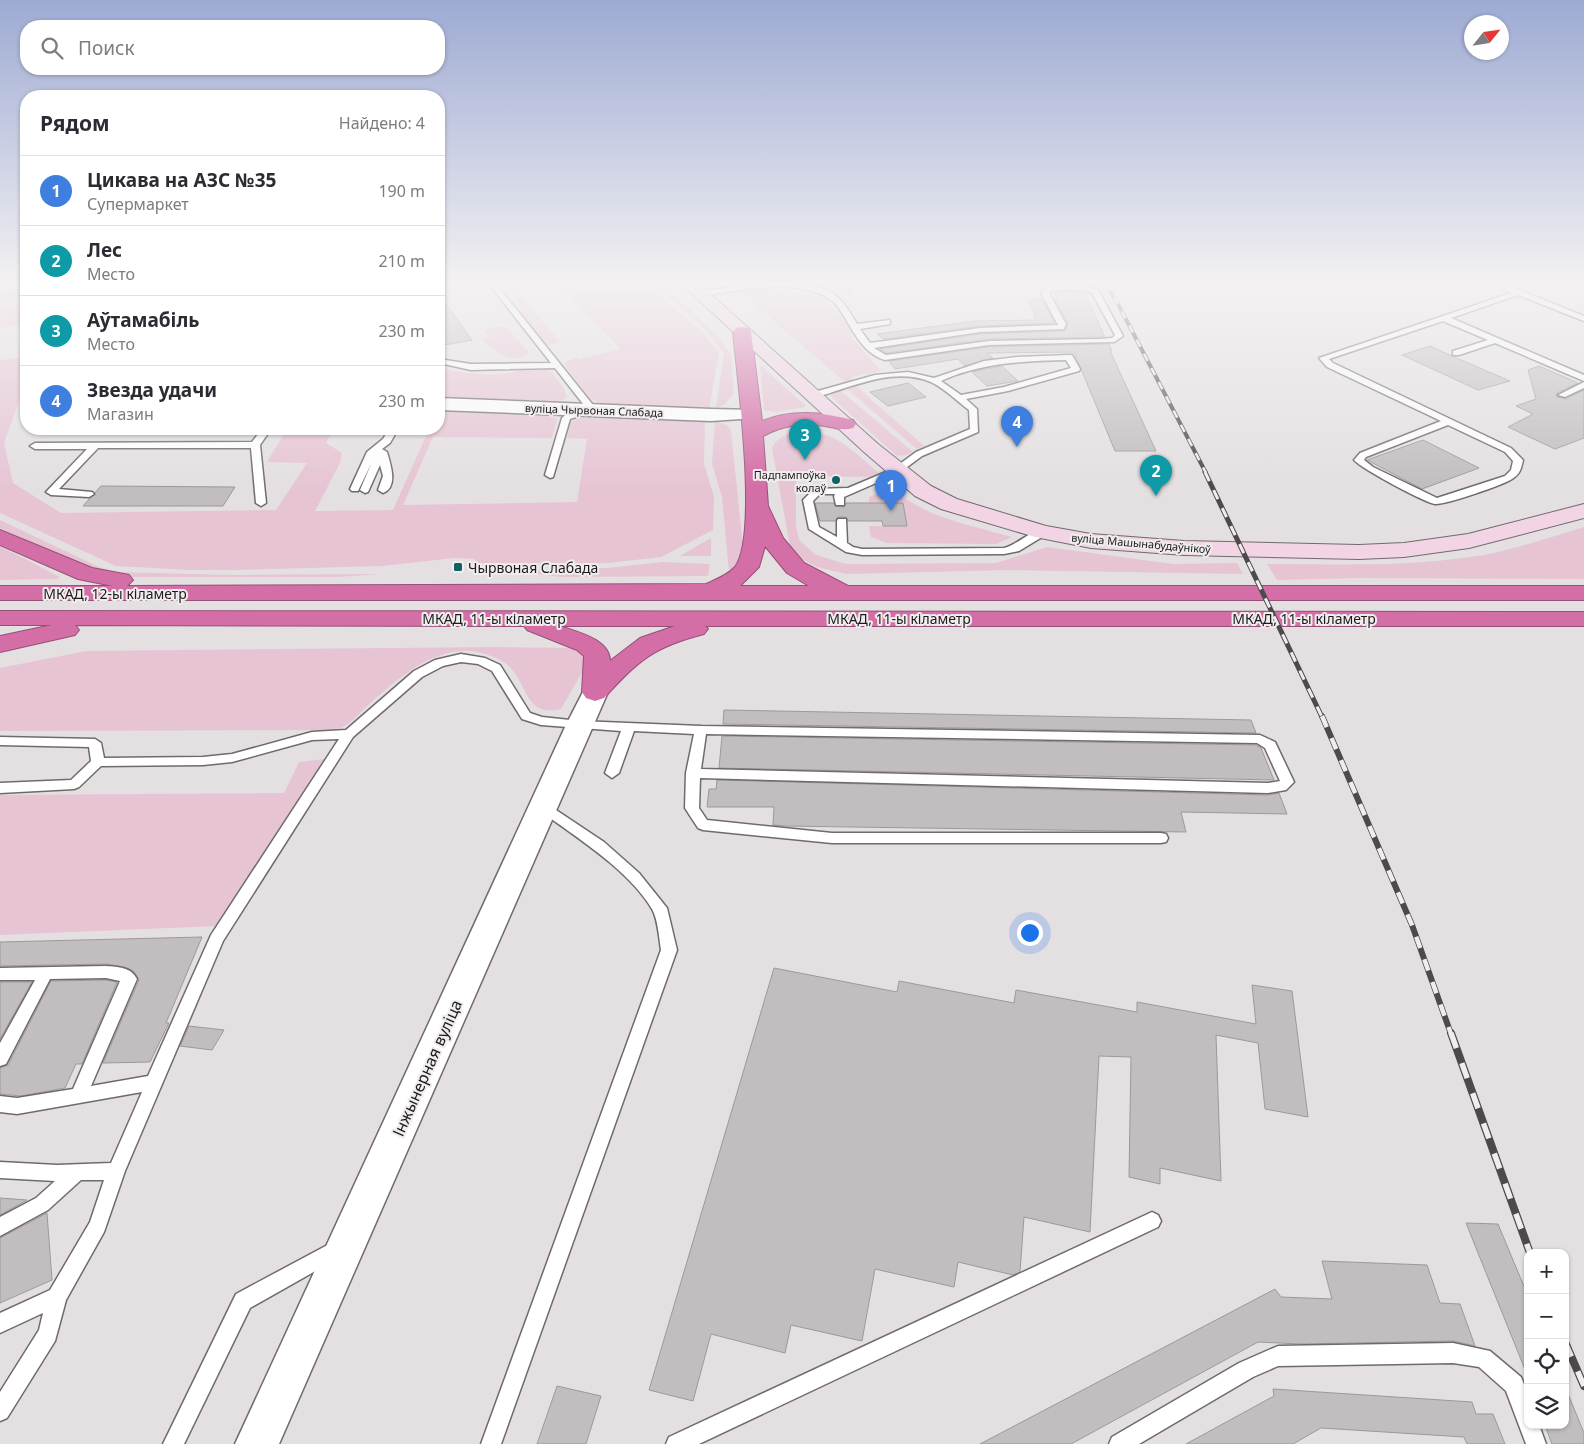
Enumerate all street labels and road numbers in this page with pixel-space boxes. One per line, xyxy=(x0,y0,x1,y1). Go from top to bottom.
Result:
street label: вуліца Чырвоная Слабада xyxy=(525,400,663,420)
street label: вуліца Машынабудаўнікоў xyxy=(1071,529,1212,557)
street label: МКАД, 12-ы кіламетр xyxy=(43,584,187,603)
street label: МКАД, 11-ы кіламетр xyxy=(422,609,566,628)
street label: МКАД, 11-ы кіламетр xyxy=(827,609,971,628)
street label: МКАД, 11-ы кіламетр xyxy=(1232,609,1376,628)
street label: Інжынерная вуліца xyxy=(387,996,467,1140)

